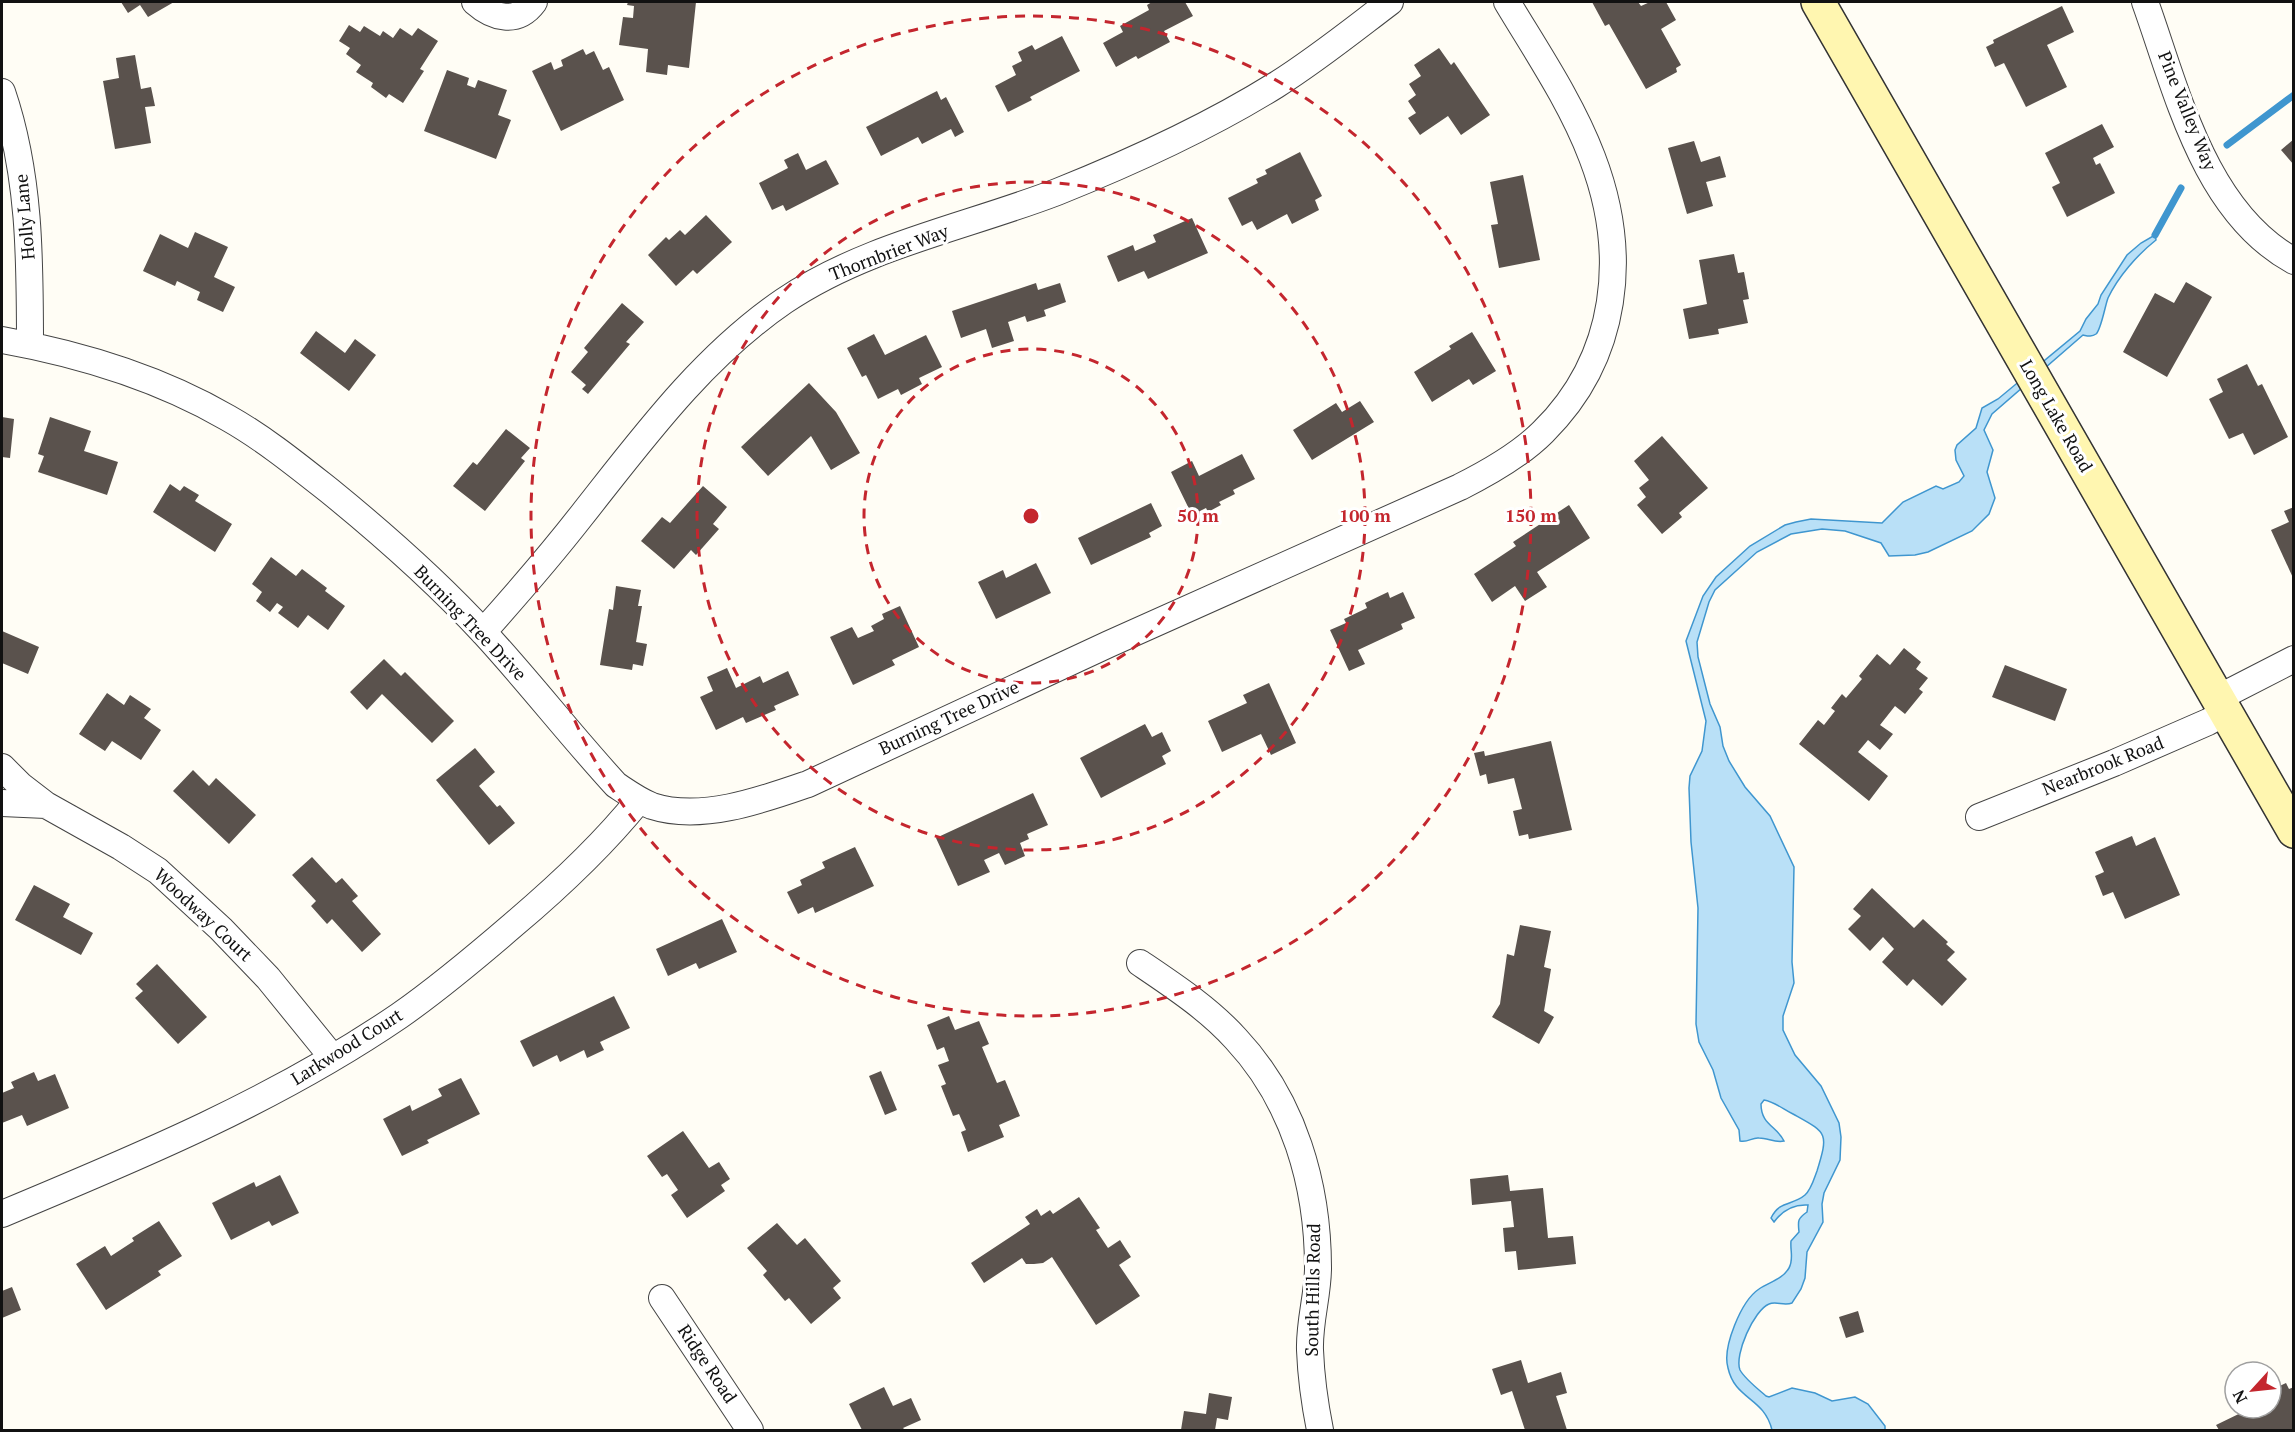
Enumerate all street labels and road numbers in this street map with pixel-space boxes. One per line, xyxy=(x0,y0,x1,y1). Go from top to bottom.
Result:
street label: Pine Valley Way xyxy=(2153,47,2223,175)
street label: Holly Lane xyxy=(8,173,40,261)
street label: Thornbrier Way xyxy=(826,218,952,286)
street label: Long Lake Road xyxy=(2015,355,2099,476)
street label: Burning Tree Drive xyxy=(409,559,532,685)
street label: Burning Tree Drive xyxy=(875,674,1022,760)
street label: Nearbrook Road xyxy=(2038,730,2167,800)
street label: Woodway Court xyxy=(149,862,258,966)
street label: Larkwood Court xyxy=(286,1002,407,1090)
street label: South Hills Road xyxy=(1299,1223,1325,1357)
street label: Ridge Road xyxy=(673,1319,743,1407)

